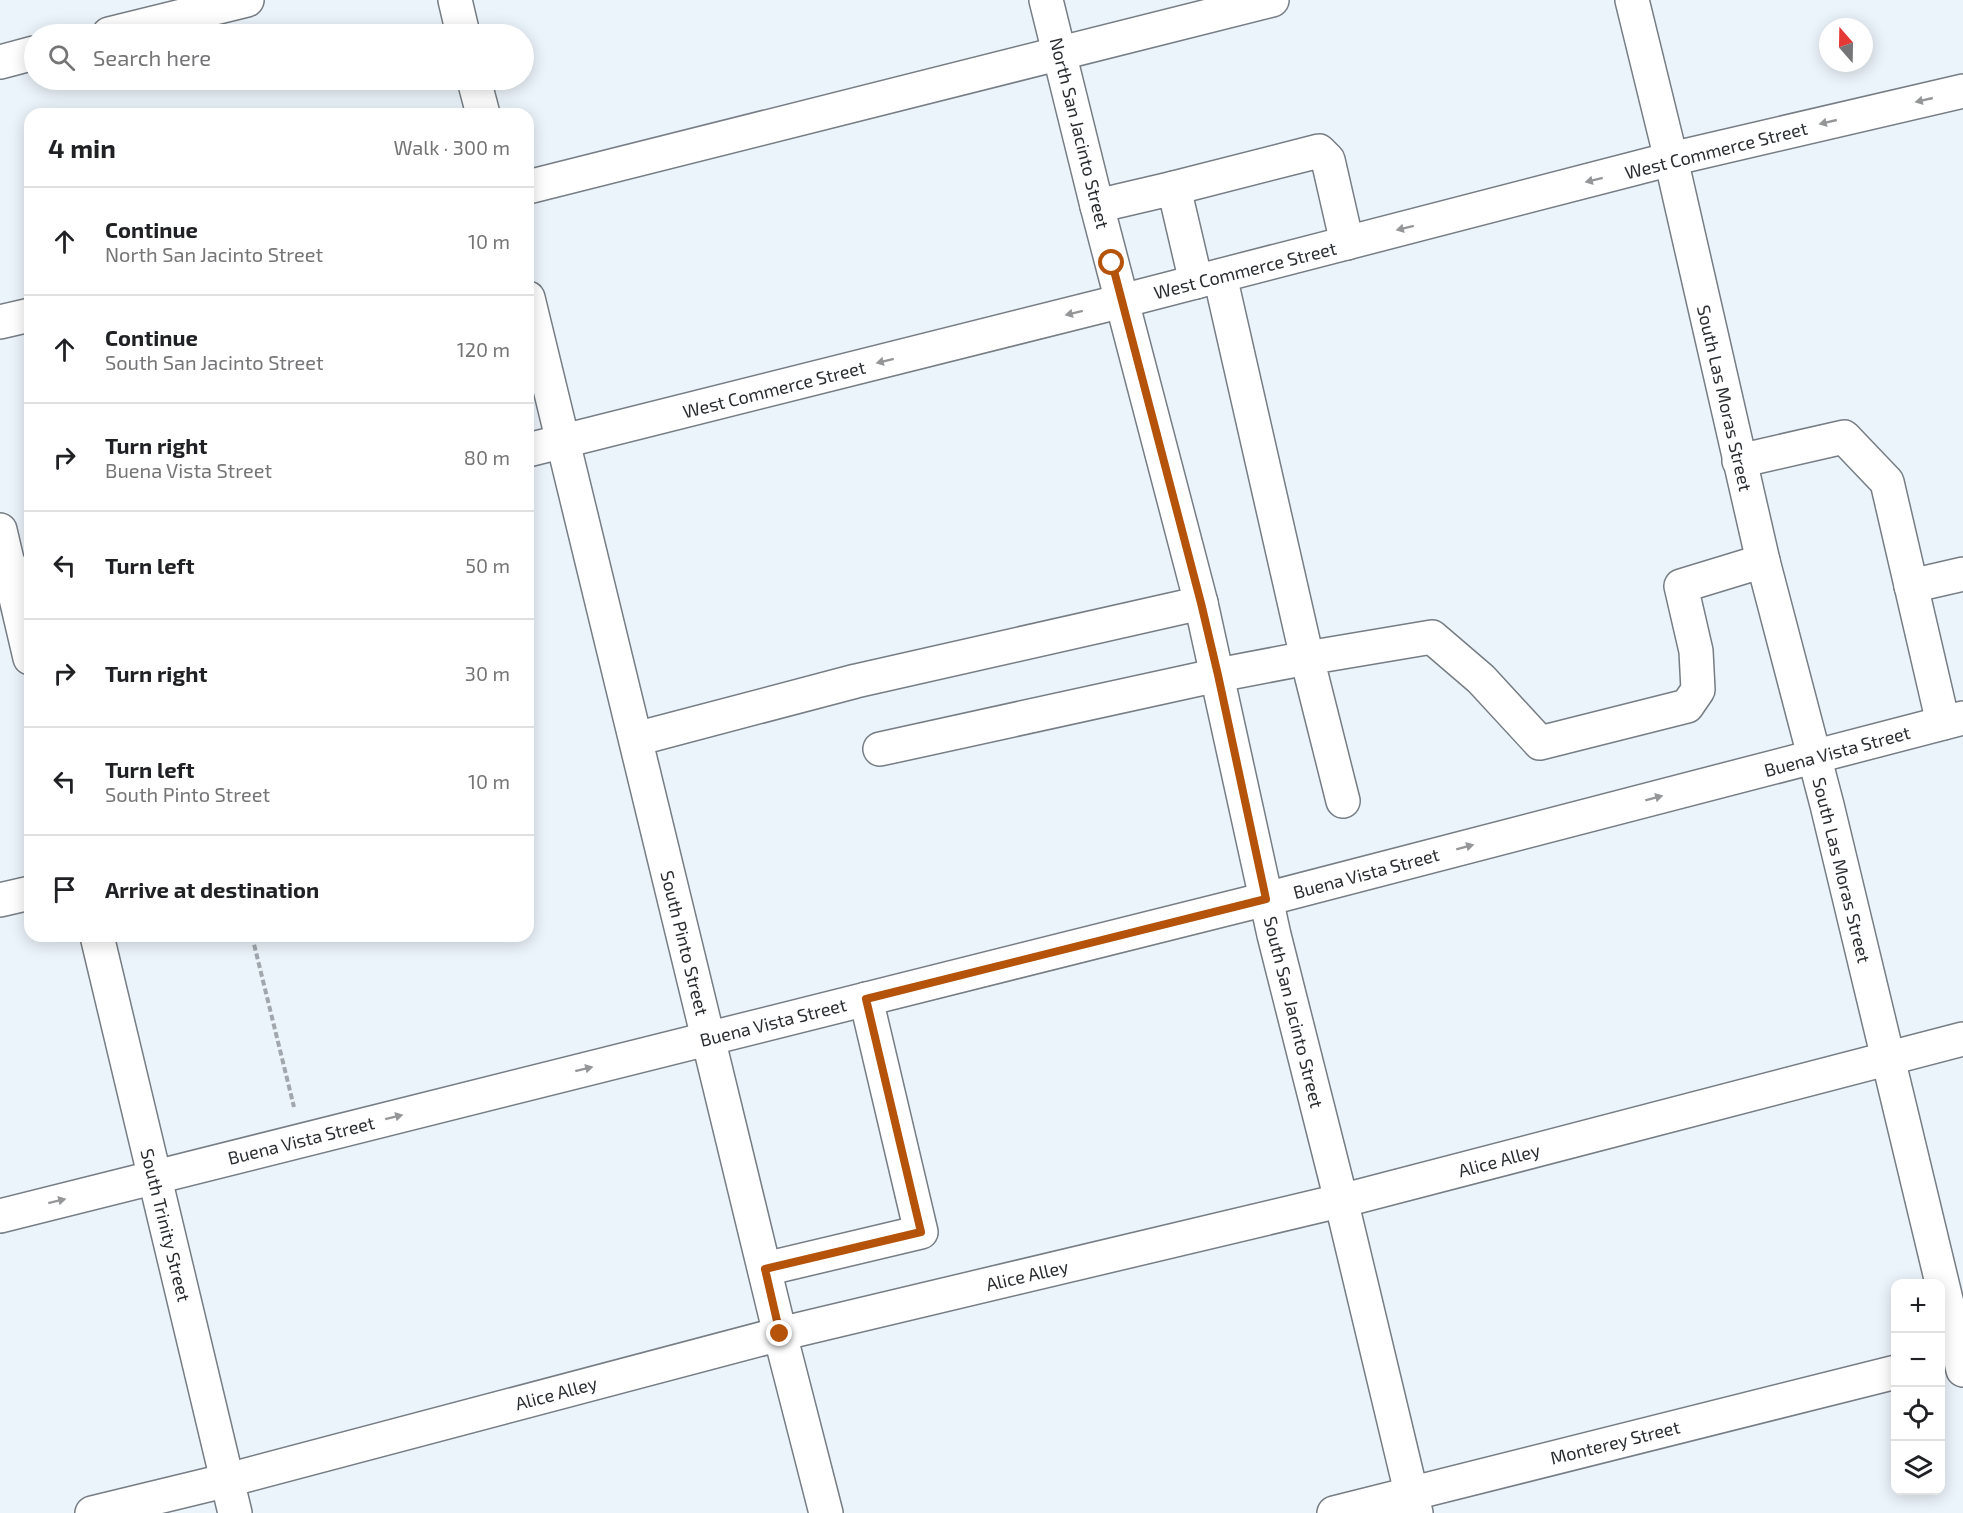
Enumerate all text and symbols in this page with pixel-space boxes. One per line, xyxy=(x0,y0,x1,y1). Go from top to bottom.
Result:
north arrow xyxy=(1819,18,1873,72)
search box xyxy=(24,24,534,90)
street label: North San Jacinto Street xyxy=(1046,35,1114,231)
icon: search xyxy=(45,41,78,74)
text: Search here xyxy=(93,44,211,70)
one-way arrow xyxy=(1915,95,1933,105)
street label: West Commerce Street xyxy=(1622,117,1810,183)
one-way arrow xyxy=(1819,118,1837,128)
text: 4 min xyxy=(48,132,116,163)
text: Walk · 300 m xyxy=(394,135,510,159)
one-way arrow xyxy=(1585,175,1603,185)
text: Continue xyxy=(105,216,198,242)
one-way arrow xyxy=(1396,224,1415,234)
icon: ahead xyxy=(48,225,81,258)
text: 10 m xyxy=(468,229,510,253)
street label: West Commerce Street xyxy=(1151,237,1339,303)
text: North San Jacinto Street xyxy=(105,242,323,266)
route start xyxy=(1098,249,1124,275)
street label: South Las Moras Street xyxy=(1693,303,1757,493)
one-way arrow xyxy=(1065,309,1083,319)
text: Continue xyxy=(105,324,198,350)
icon: ahead xyxy=(48,333,81,366)
text: 120 m xyxy=(457,337,510,361)
text: South San Jacinto Street xyxy=(105,350,324,374)
street label: West Commerce Street xyxy=(680,356,868,422)
one-way arrow xyxy=(876,356,894,366)
text: Turn right xyxy=(105,432,207,458)
icon: right xyxy=(48,441,81,474)
text: 80 m xyxy=(464,445,510,469)
text: Buena Vista Street xyxy=(105,458,272,482)
icon: left xyxy=(48,549,81,582)
text: Turn left xyxy=(105,552,194,578)
text: 50 m xyxy=(465,553,510,577)
icon: right xyxy=(48,657,81,690)
text: Turn right xyxy=(105,660,207,686)
text: 30 m xyxy=(465,661,510,685)
street label: Buena Vista Street xyxy=(1762,721,1913,781)
text: Turn left xyxy=(105,756,194,782)
icon: left xyxy=(48,765,81,798)
text: 10 m xyxy=(468,769,510,793)
street label: South Las Moras Street xyxy=(1808,775,1876,965)
text: South Pinto Street xyxy=(105,782,270,806)
one-way arrow xyxy=(1645,793,1663,803)
one-way arrow xyxy=(1456,842,1474,852)
street label: Buena Vista Street xyxy=(1291,843,1442,903)
street label: South Pinto Street xyxy=(656,868,714,1018)
icon: arrive xyxy=(48,873,81,906)
text: Arrive at destination xyxy=(105,876,319,902)
street label: South San Jacinto Street xyxy=(1260,914,1329,1110)
street label: Buena Vista Street xyxy=(697,993,849,1051)
one-way arrow xyxy=(574,1063,593,1073)
street label: Buena Vista Street xyxy=(225,1111,377,1169)
one-way arrow xyxy=(385,1111,404,1121)
street label: Alice Alley xyxy=(1456,1138,1543,1181)
street label: South Trinity Street xyxy=(136,1146,196,1304)
one-way arrow xyxy=(48,1196,66,1206)
street label: Alice Alley xyxy=(984,1255,1071,1295)
map controls xyxy=(1891,1279,1945,1495)
button: + xyxy=(1891,1279,1945,1333)
route end xyxy=(766,1320,792,1346)
button: − xyxy=(1891,1333,1945,1387)
street label: Alice Alley xyxy=(513,1371,600,1414)
button: locate xyxy=(1891,1387,1945,1441)
street label: Monterey Street xyxy=(1548,1415,1682,1469)
button: layers xyxy=(1891,1441,1945,1495)

